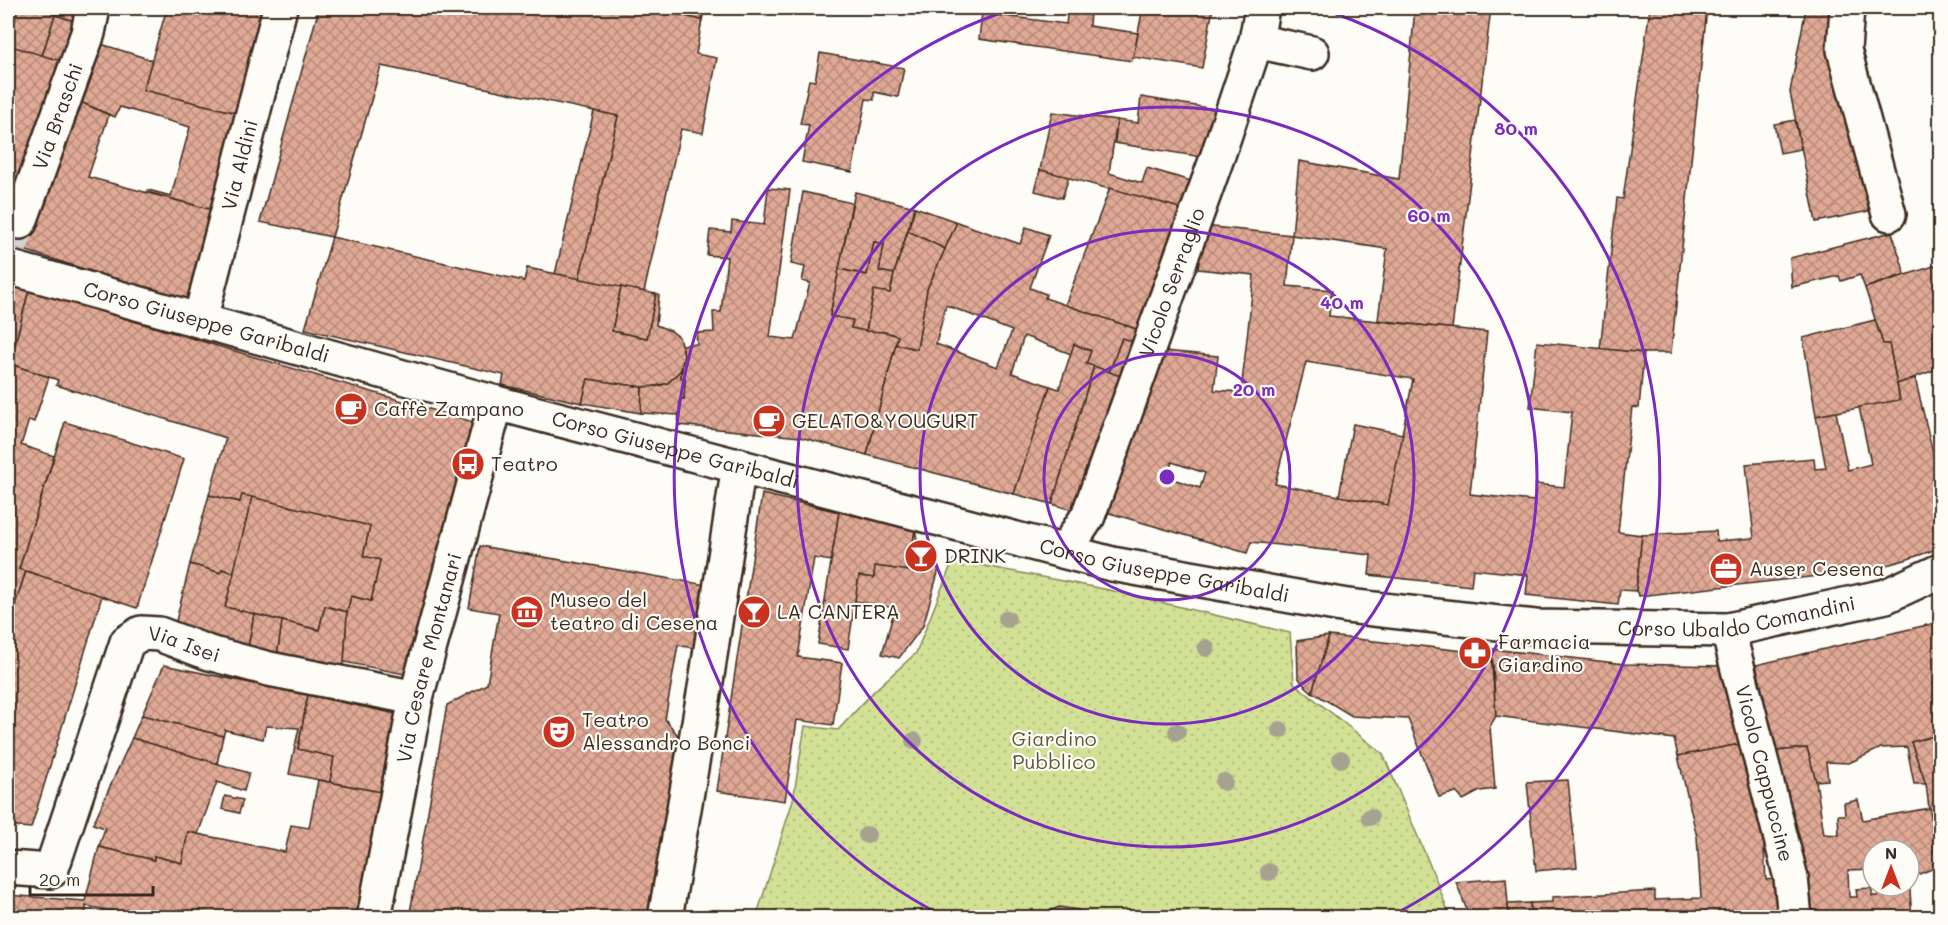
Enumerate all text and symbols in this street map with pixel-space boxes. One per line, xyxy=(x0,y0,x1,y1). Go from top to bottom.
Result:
street label: Via Braschi xyxy=(26,59,88,173)
text: 80 m xyxy=(1494,116,1538,140)
street label: Via Aldini xyxy=(215,117,263,213)
text: 60 m xyxy=(1407,203,1451,227)
street label: Vicolo Serraglio xyxy=(1132,204,1210,360)
street label: Corso Giuseppe Garibaldi xyxy=(81,275,333,368)
text: 40 m xyxy=(1320,290,1364,314)
text: 20 m xyxy=(1233,377,1275,401)
cafe icon: Caffè Zampano xyxy=(333,391,369,427)
place label: Caffè Zampano xyxy=(374,395,524,421)
cafe icon: GELATO&YOUGURT xyxy=(751,403,787,439)
street label: Corso Giuseppe Garibaldi xyxy=(549,404,802,494)
place label: GELATO&YOUGURT xyxy=(792,407,978,433)
bus stop icon: Teatro xyxy=(450,446,486,482)
place label: Teatro xyxy=(491,450,558,476)
centre of rings xyxy=(1157,467,1177,487)
street label: Corso Giuseppe Garibaldi xyxy=(1037,532,1292,607)
bar icon: DRINK xyxy=(903,538,939,574)
place label: DRINK xyxy=(944,542,1006,568)
street label: Via Cesare Montanari xyxy=(390,550,467,765)
office icon: Auser Cesena xyxy=(1708,551,1744,587)
place label: Auser Cesena xyxy=(1749,555,1885,581)
place label: Museo del teatro di Cesena xyxy=(550,586,718,635)
street label: Corso Ubaldo Comandini xyxy=(1617,589,1858,642)
museum icon: Museo del teatro di Cesena xyxy=(509,594,545,630)
bar icon: LA CANTERA xyxy=(736,594,772,630)
place label: LA CANTERA xyxy=(777,598,900,624)
street label: Via Isei xyxy=(148,619,223,667)
place label: Farmacia Giardino xyxy=(1498,628,1590,677)
pharmacy icon: Farmacia Giardino xyxy=(1457,635,1493,671)
street label: Vicolo Cappuccine xyxy=(1730,682,1800,864)
place label: Teatro Alessandro Bonci xyxy=(582,706,750,755)
theatre icon: Teatro Alessandro Bonci xyxy=(541,714,577,750)
park label: Giardino Pubblico xyxy=(1011,725,1097,774)
north arrow xyxy=(1861,838,1921,898)
text: N xyxy=(1885,842,1897,863)
scale bar xyxy=(30,859,153,897)
text: 20 m xyxy=(39,867,80,891)

